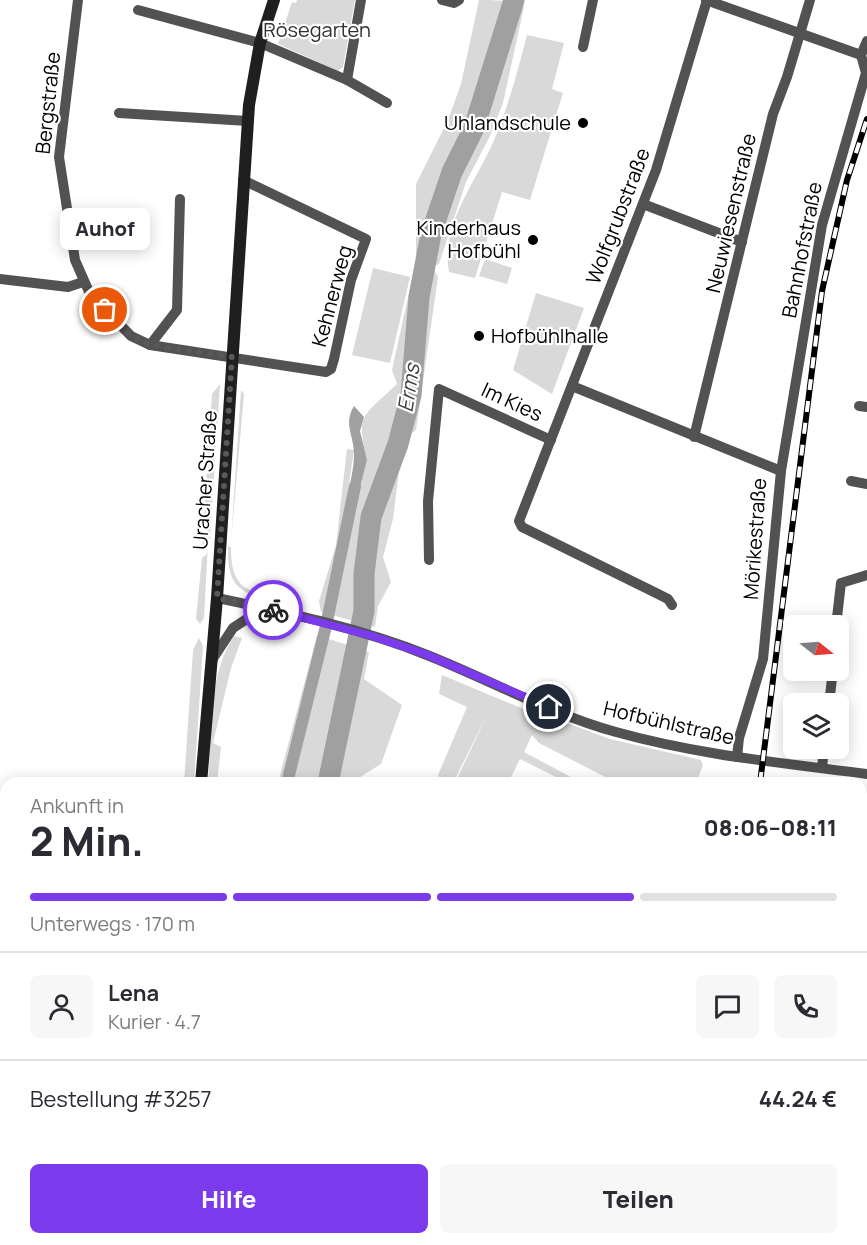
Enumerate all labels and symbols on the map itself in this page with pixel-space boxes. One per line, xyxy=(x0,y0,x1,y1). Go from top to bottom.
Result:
park label: Rösegarten xyxy=(263,16,371,43)
street label: Bergstraße xyxy=(29,50,66,155)
place label: Uhlandschule xyxy=(444,109,571,136)
marker: Uhlandschule xyxy=(576,116,590,130)
street label: Neuwiesenstraße xyxy=(699,131,762,295)
street label: Wolfgrubstraße xyxy=(579,144,656,288)
street label: Bahnhofstraße xyxy=(775,180,828,320)
callout: Auhof xyxy=(60,208,150,250)
place label: Kinderhaus Hofbühl xyxy=(417,214,521,264)
marker: Kinderhaus Hofbühl xyxy=(526,233,540,247)
street label: Kehnerweg xyxy=(305,242,358,350)
pin xyxy=(79,284,130,335)
place label: Hofbühlhalle xyxy=(491,322,609,349)
marker: Hofbühlhalle xyxy=(472,329,486,343)
water label: Erms xyxy=(390,360,426,414)
street label: Im Kies xyxy=(477,376,547,427)
street label: Uracher Straße xyxy=(186,409,223,551)
street label: Mörikestraße xyxy=(737,477,772,601)
courier xyxy=(243,580,303,640)
north arrow xyxy=(783,615,849,681)
pin xyxy=(523,681,574,732)
street label: Hofbühlstraße xyxy=(601,694,737,751)

